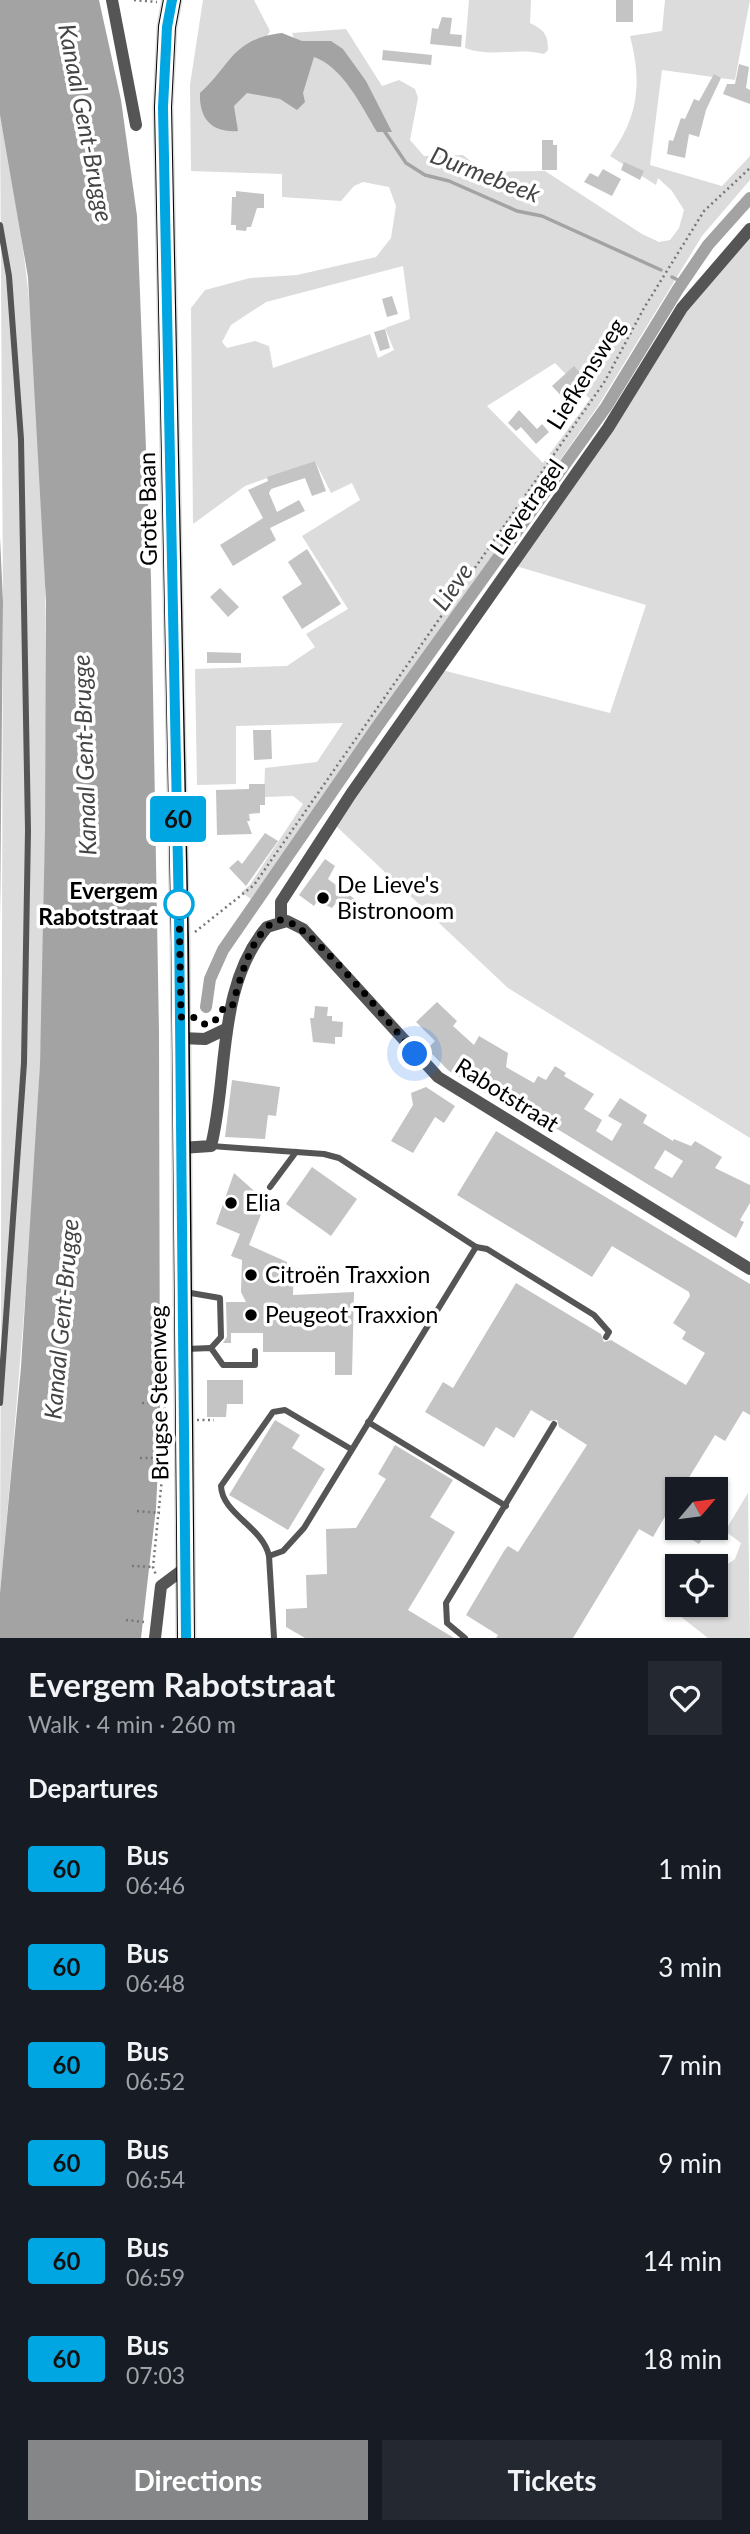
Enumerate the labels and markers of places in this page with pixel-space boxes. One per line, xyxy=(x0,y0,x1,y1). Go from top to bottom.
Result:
place label: De Lieve's Bistronoom xyxy=(337,870,454,924)
place label: Evergem Rabotstraat xyxy=(38,876,158,930)
marker: Evergem Rabotstraat xyxy=(164,889,194,919)
marker: De Lieve's Bistronoom xyxy=(315,890,331,906)
place label: Elia xyxy=(245,1188,281,1216)
marker: Elia xyxy=(223,1195,239,1211)
place label: Citroën Traxxion xyxy=(265,1260,430,1288)
marker: Citroën Traxxion xyxy=(243,1267,259,1283)
place label: Peugeot Traxxion xyxy=(265,1300,438,1328)
marker: Peugeot Traxxion xyxy=(243,1307,259,1323)

